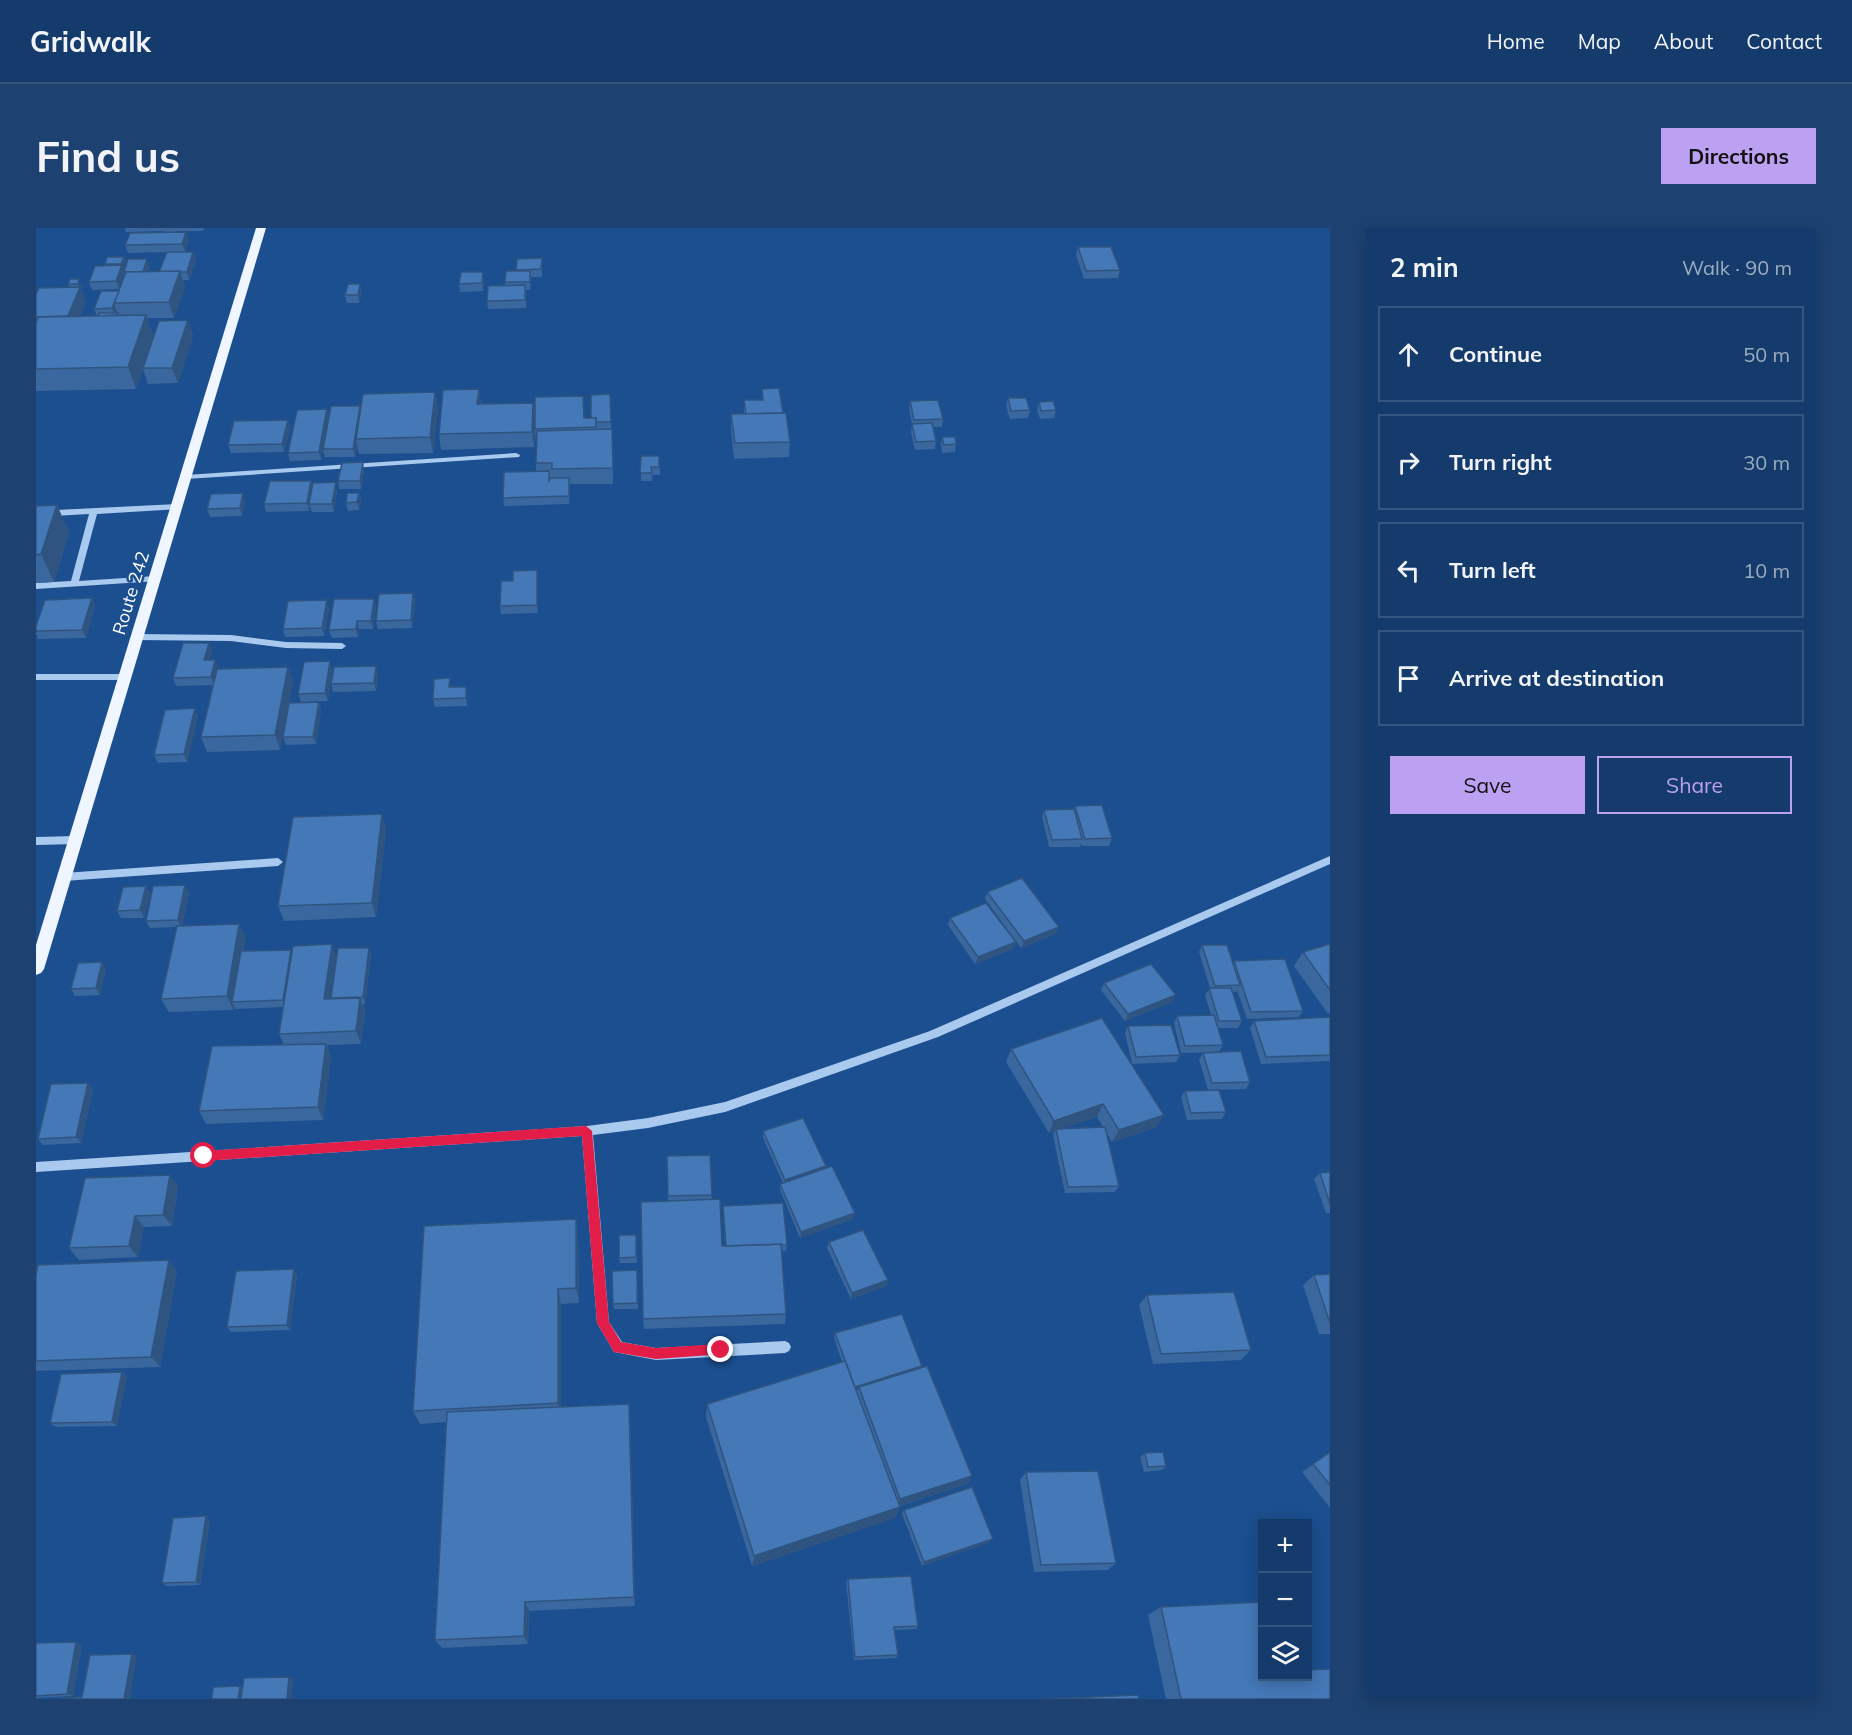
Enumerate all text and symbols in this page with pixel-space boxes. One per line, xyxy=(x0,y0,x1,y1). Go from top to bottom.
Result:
text: Gridwalk xyxy=(30,24,151,59)
text: Home xyxy=(1487,28,1545,54)
text: Map xyxy=(1578,28,1621,54)
text: About xyxy=(1654,28,1713,54)
text: Contact xyxy=(1746,28,1822,54)
button: Directions xyxy=(1661,128,1816,184)
text: Find us xyxy=(36,130,180,183)
text: 2 min xyxy=(1390,251,1459,284)
text: Walk · 90 m xyxy=(1682,255,1792,280)
icon: ahead xyxy=(1392,338,1425,371)
text: Continue xyxy=(1449,340,1542,368)
text: 50 m xyxy=(1743,342,1790,367)
icon: right xyxy=(1392,446,1425,479)
text: Turn right xyxy=(1449,448,1552,476)
text: 30 m xyxy=(1743,450,1790,475)
street label: Route 242 xyxy=(107,548,154,637)
icon: left xyxy=(1392,554,1425,587)
text: Turn left xyxy=(1449,556,1536,584)
text: 10 m xyxy=(1743,558,1790,583)
icon: arrive xyxy=(1392,662,1425,695)
text: Arrive at destination xyxy=(1449,664,1664,692)
button: Save xyxy=(1390,756,1585,814)
button: Share xyxy=(1597,756,1792,814)
route start xyxy=(190,1142,216,1168)
route end xyxy=(707,1336,733,1362)
map controls xyxy=(1258,1519,1312,1681)
button: + xyxy=(1258,1519,1312,1573)
button: − xyxy=(1258,1573,1312,1627)
button: layers xyxy=(1258,1627,1312,1681)

